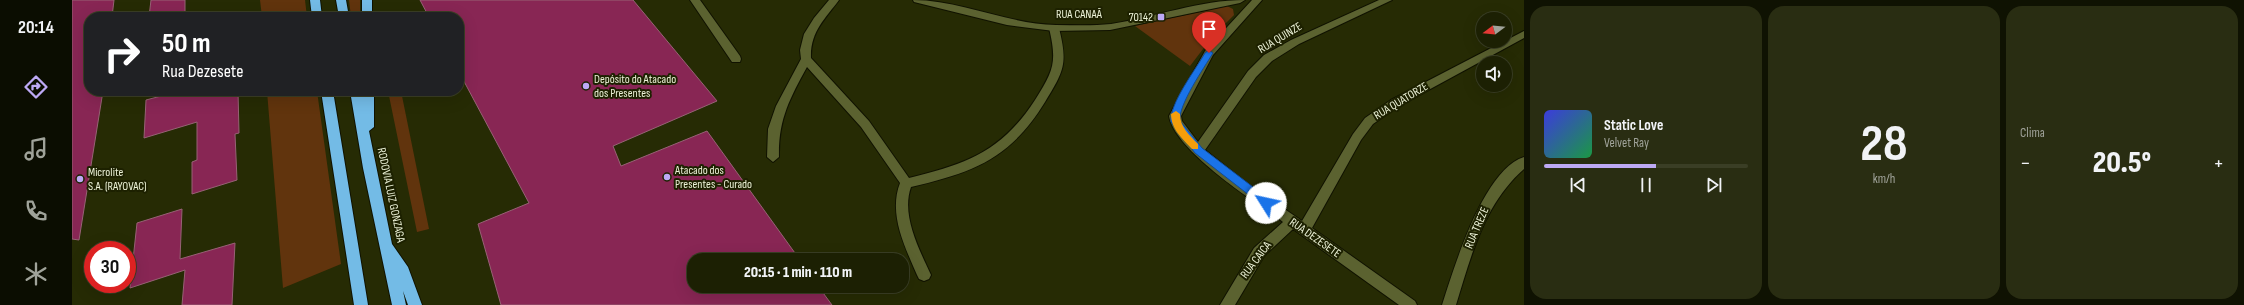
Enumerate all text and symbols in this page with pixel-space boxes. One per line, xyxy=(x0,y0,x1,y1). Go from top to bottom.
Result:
street label: RUA CANAÃ xyxy=(1056,7,1103,22)
place label: 70142 xyxy=(1129,10,1153,25)
marker: 70142 xyxy=(1156,12,1166,22)
pin xyxy=(1192,12,1226,53)
north arrow xyxy=(1476,12,1512,48)
map controls xyxy=(1476,12,1512,92)
text: 20:14 xyxy=(18,17,54,38)
icon: arrive xyxy=(1198,18,1220,40)
street label: RUA QUINZE xyxy=(1255,19,1305,57)
text: 50 m xyxy=(162,27,211,60)
icon: right xyxy=(96,28,148,80)
button: sound xyxy=(1476,56,1512,92)
text: Rua Dezesete xyxy=(162,61,243,82)
place label: Depósito do Atacado dos Presentes xyxy=(594,72,676,101)
icon: directions xyxy=(22,73,50,101)
street label: RUA QUATORZE xyxy=(1371,79,1431,123)
marker: Depósito do Atacado dos Presentes xyxy=(581,81,591,91)
text: 28 xyxy=(1860,113,1908,176)
text: Static Love xyxy=(1604,116,1663,135)
text: Clima xyxy=(2020,125,2045,141)
icon: music xyxy=(22,135,50,163)
text: Velvet Ray xyxy=(1604,135,1649,151)
text: 20.5° xyxy=(2093,145,2151,181)
street label: RODOVIA LUIZ GONZAGA xyxy=(374,146,409,245)
text: − xyxy=(2020,150,2031,177)
text: + xyxy=(2213,150,2224,177)
place label: Atacado dos Presentes - Curado xyxy=(674,163,752,192)
place label: Microlite S.A. (RAYOVAC) xyxy=(88,165,147,194)
text: km/h xyxy=(1873,171,1895,187)
marker: Atacado dos Presentes - Curado xyxy=(662,172,672,182)
marker: Microlite S.A. (RAYOVAC) xyxy=(75,174,85,184)
icon: previous xyxy=(1567,174,1589,196)
icon: pause xyxy=(1635,174,1657,196)
icon: next xyxy=(1703,174,1725,196)
position arrow xyxy=(1245,182,1287,224)
icon: phone xyxy=(22,197,50,225)
street label: RUA TREZE xyxy=(1462,205,1492,251)
street label: RUA DEZESETE xyxy=(1287,215,1344,261)
street label: RUA CAICA xyxy=(1237,238,1275,282)
speed limit sign: 30 xyxy=(84,241,136,293)
icon: climate xyxy=(22,260,50,288)
text: 20:15 · 1 min · 110 m xyxy=(744,263,852,282)

